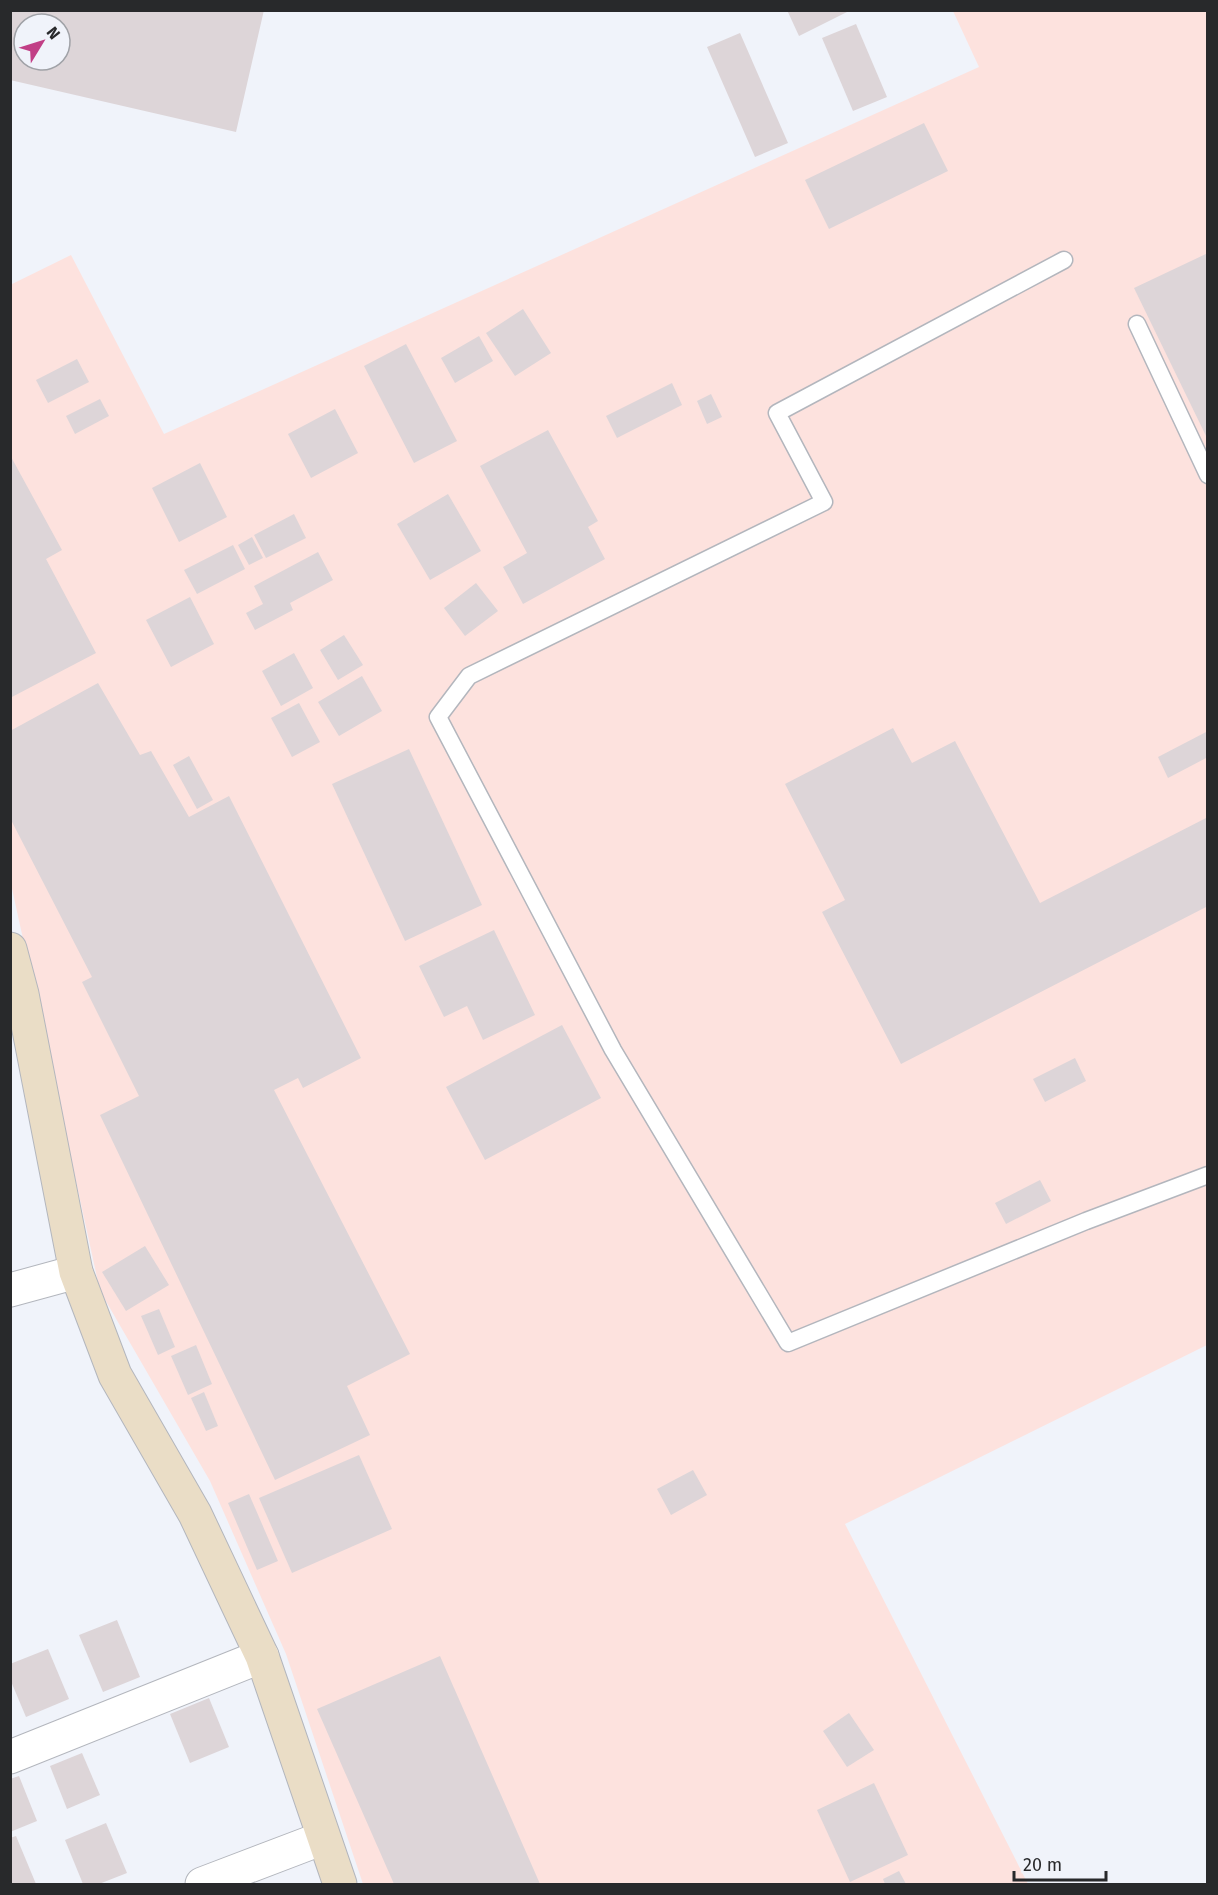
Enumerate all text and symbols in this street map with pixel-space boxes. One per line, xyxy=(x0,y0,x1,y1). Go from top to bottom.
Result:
north arrow xyxy=(12,12,72,72)
text: N xyxy=(43,23,64,43)
scale bar xyxy=(1014,1844,1106,1882)
text: 20 m xyxy=(1023,1854,1062,1876)

